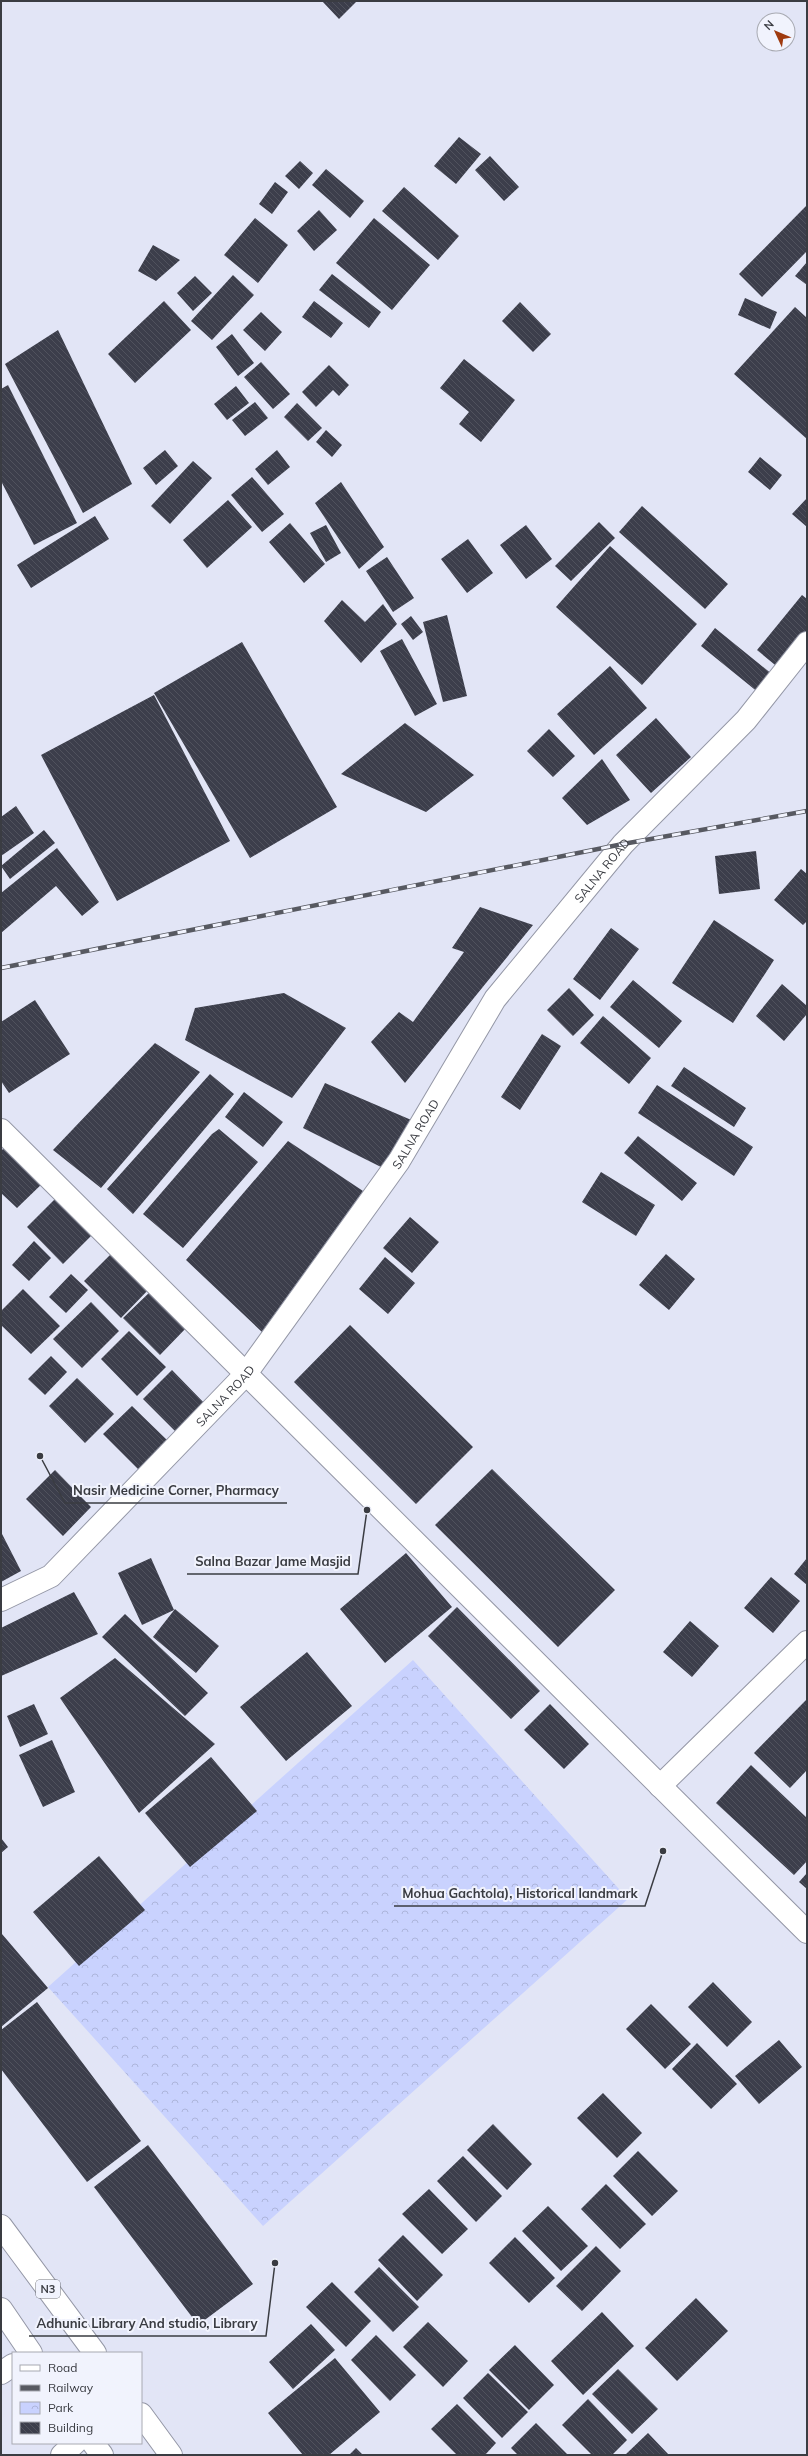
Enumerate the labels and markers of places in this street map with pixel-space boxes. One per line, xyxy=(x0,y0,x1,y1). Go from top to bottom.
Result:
callout: Nasir Medicine Corner, Pharmacy xyxy=(65,1478,287,1503)
callout: Salna Bazar Jame Masjid xyxy=(187,1549,358,1574)
callout: Mohua Gachtola), Historical landmark xyxy=(394,1881,645,1906)
callout: Adhunic Library And studio, Library xyxy=(29,2311,266,2336)

